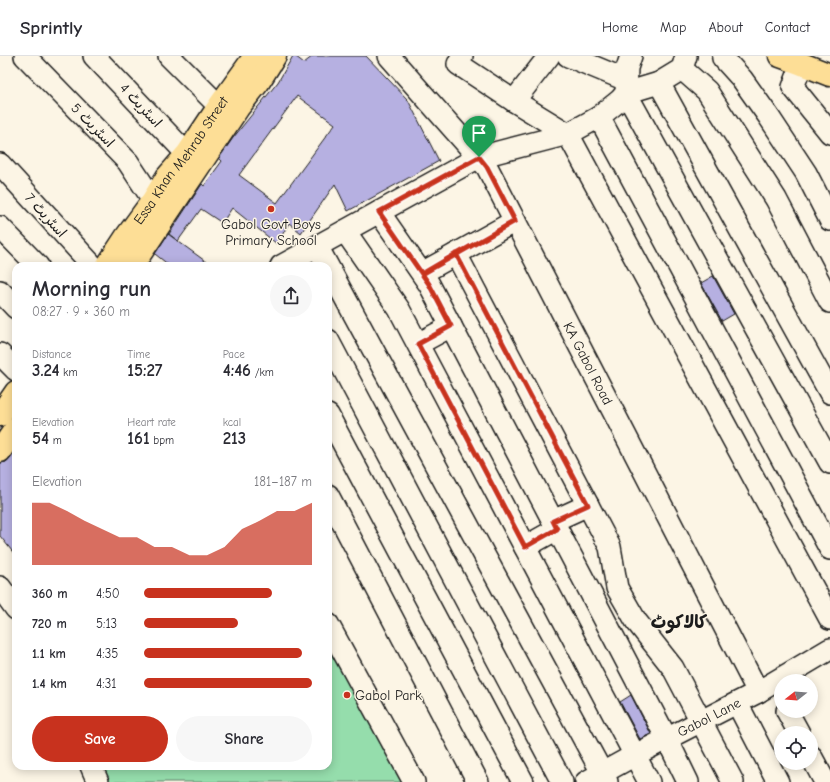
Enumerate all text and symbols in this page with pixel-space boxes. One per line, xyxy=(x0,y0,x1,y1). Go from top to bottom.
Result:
text: Sprintly xyxy=(20,17,82,39)
text: Home xyxy=(602,19,638,36)
text: Map xyxy=(660,19,686,36)
text: About xyxy=(708,19,743,36)
text: Contact xyxy=(765,19,810,36)
street label: اسٹریٹ 4 xyxy=(116,80,165,131)
street label: Essa Khan Mehrab Street xyxy=(130,92,233,228)
street label: اسٹریٹ 5 xyxy=(67,100,118,151)
pin xyxy=(462,116,496,157)
icon: arrive xyxy=(468,122,490,144)
street label: اسٹریٹ 7 xyxy=(21,190,70,241)
marker: Gabol Govt Boys Primary School xyxy=(266,204,276,214)
place label: Gabol Govt Boys Primary School xyxy=(221,216,321,249)
button: share xyxy=(270,275,312,317)
text: Morning run xyxy=(32,276,151,302)
text: 08:27 · 9 × 360 m xyxy=(32,304,130,319)
street label: KA Gabol Road xyxy=(560,319,616,408)
text: Distance xyxy=(32,348,71,361)
text: Time xyxy=(127,348,150,361)
text: Pace xyxy=(223,348,245,361)
text: 3.24 xyxy=(32,361,59,380)
text: 15:27 xyxy=(127,361,163,380)
text: 4:46 xyxy=(223,361,251,380)
text: km xyxy=(59,366,78,379)
text: /km xyxy=(251,366,274,379)
text: Elevation xyxy=(32,416,74,429)
text: Heart rate xyxy=(127,416,176,429)
text: kcal xyxy=(223,416,241,429)
text: 54 xyxy=(32,429,49,448)
text: 161 xyxy=(127,429,150,448)
text: 213 xyxy=(223,429,246,448)
text: m xyxy=(49,434,62,447)
text: bpm xyxy=(150,434,174,447)
text: Elevation xyxy=(32,474,82,489)
text: 181–187 m xyxy=(254,474,312,489)
text: 360 m xyxy=(32,586,68,601)
text: 4:50 xyxy=(96,586,120,601)
district label: کالاکوٹ xyxy=(651,612,707,634)
text: 720 m xyxy=(32,616,67,631)
text: 5:13 xyxy=(96,616,117,631)
text: 1.1 km xyxy=(32,646,66,661)
text: 4:35 xyxy=(96,646,118,661)
north arrow xyxy=(774,674,818,718)
map controls xyxy=(774,674,818,770)
text: 1.4 km xyxy=(32,676,67,691)
text: 4:31 xyxy=(96,676,116,691)
place label: Gabol Park xyxy=(355,687,422,704)
marker: Gabol Park xyxy=(342,690,352,700)
street label: Gabol Lane xyxy=(675,694,744,741)
button: Save xyxy=(32,716,168,762)
button: Share xyxy=(176,716,312,762)
button: locate xyxy=(774,726,818,770)

